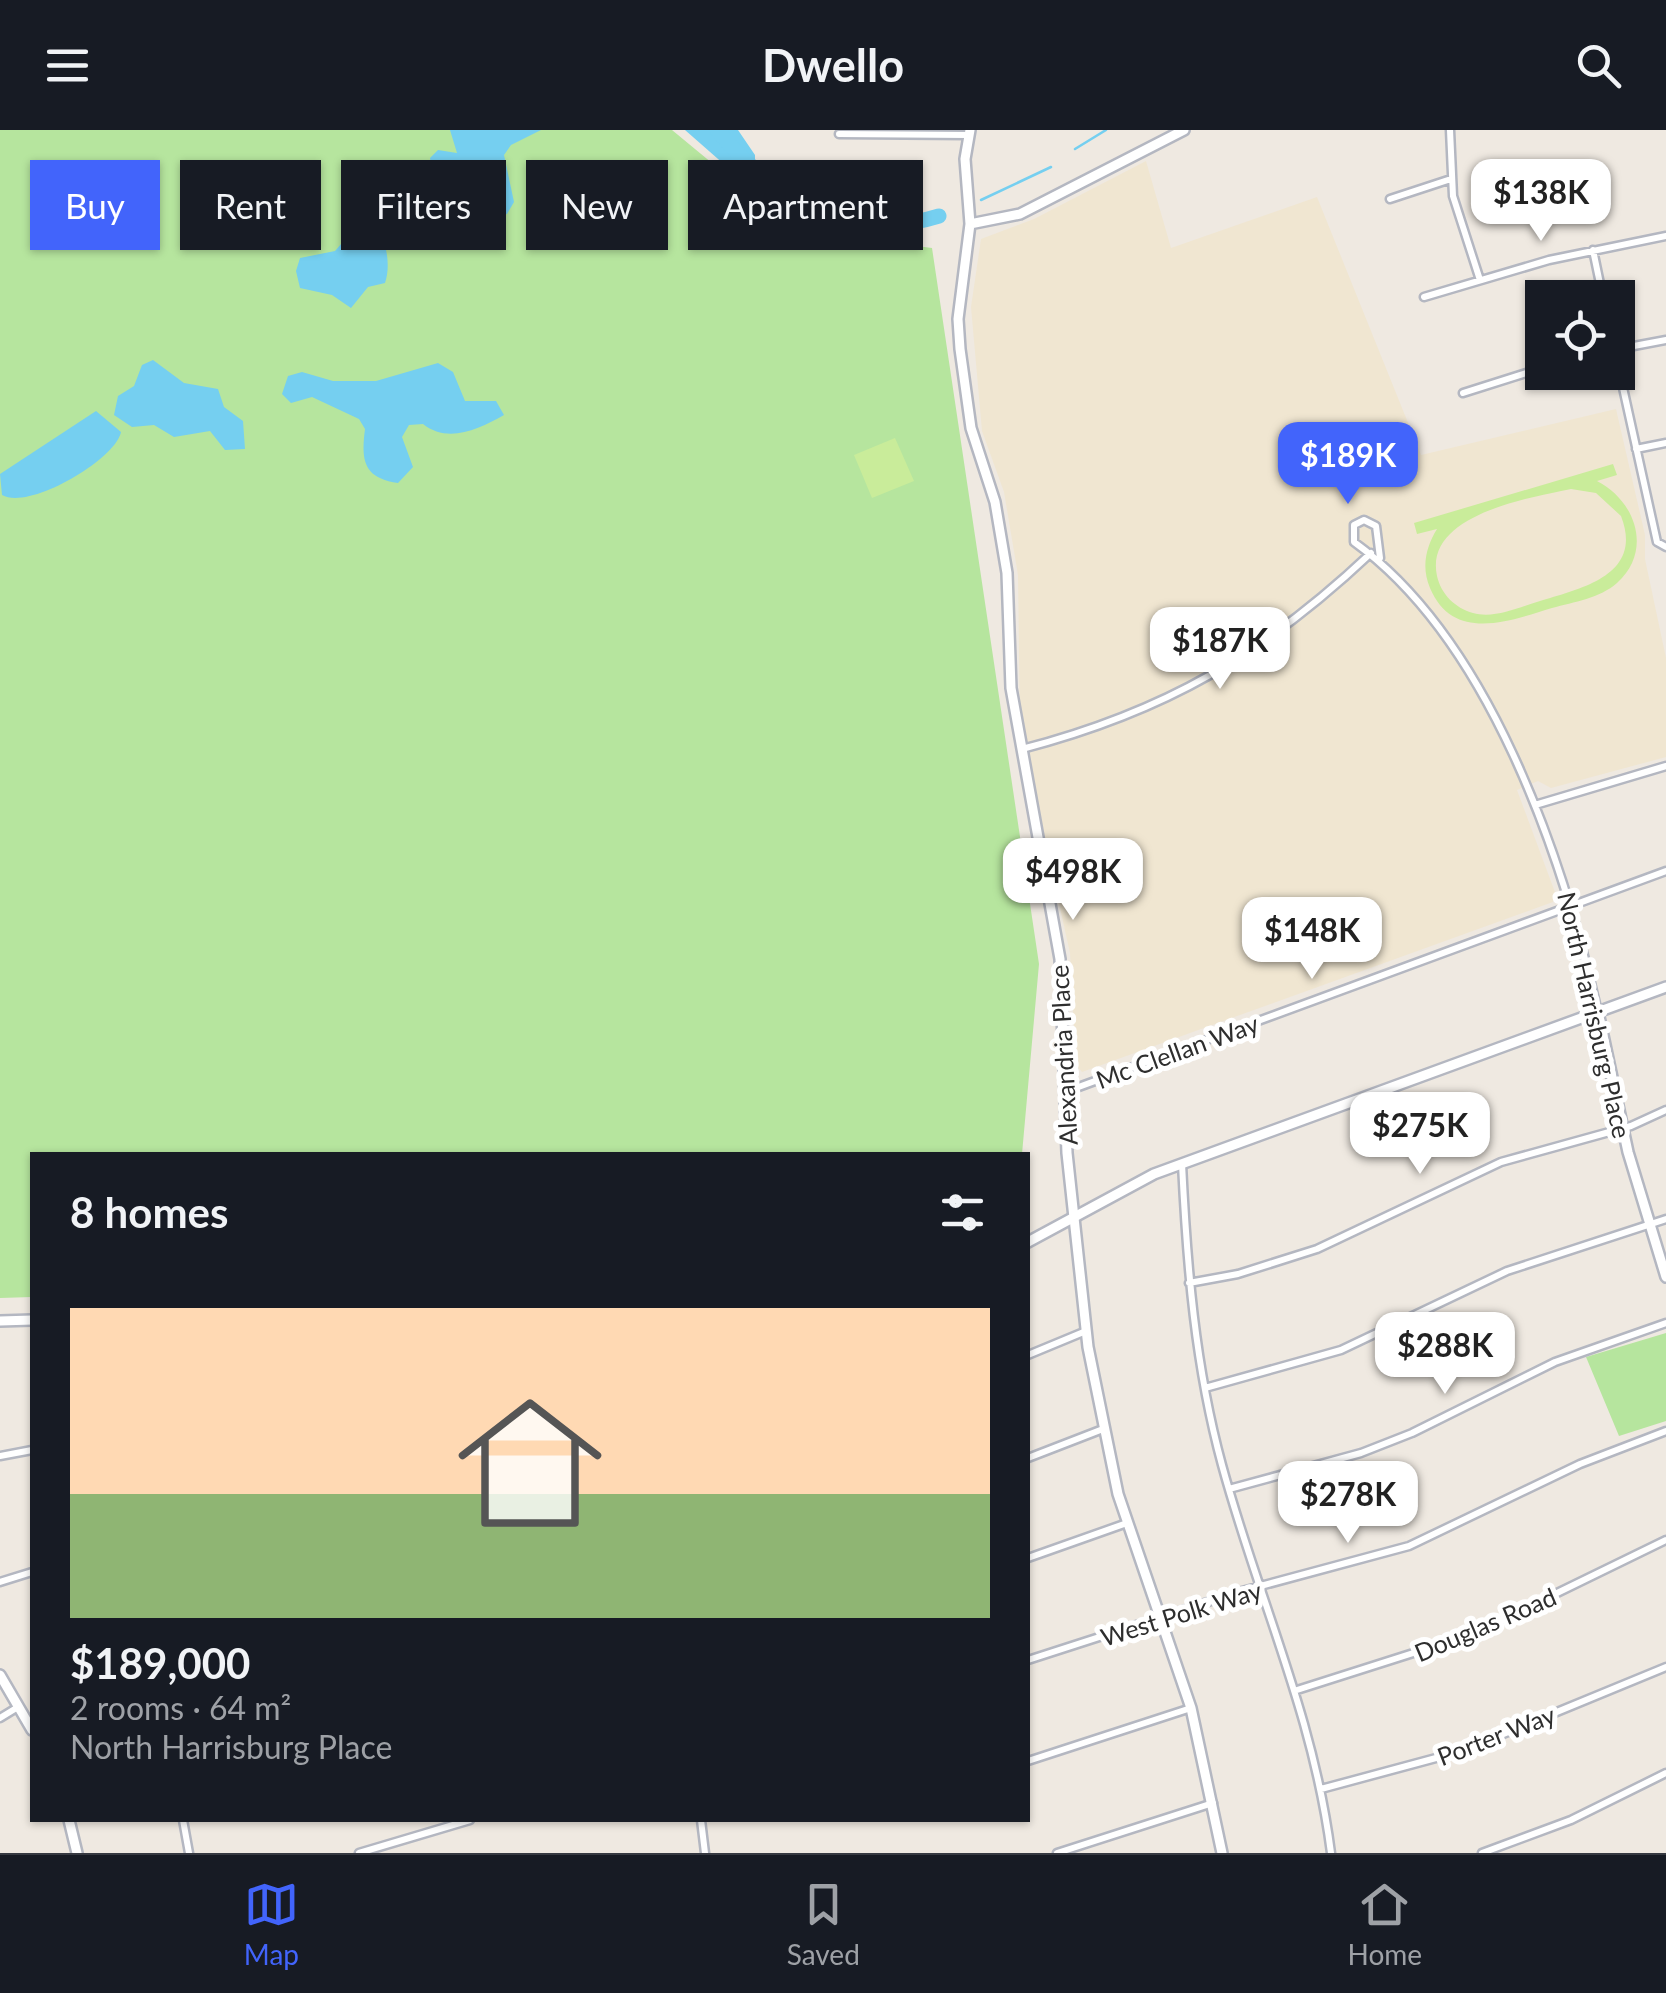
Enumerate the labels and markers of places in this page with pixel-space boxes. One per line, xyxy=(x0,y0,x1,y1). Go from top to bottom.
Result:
pin: $138K xyxy=(1471,159,1611,244)
pin: $189K xyxy=(1278,422,1418,507)
pin: $187K xyxy=(1150,607,1290,692)
pin: $498K xyxy=(1003,838,1143,923)
pin: $148K xyxy=(1242,897,1382,982)
pin: $275K xyxy=(1350,1092,1490,1177)
pin: $288K xyxy=(1375,1312,1515,1397)
pin: $278K xyxy=(1278,1461,1418,1546)

